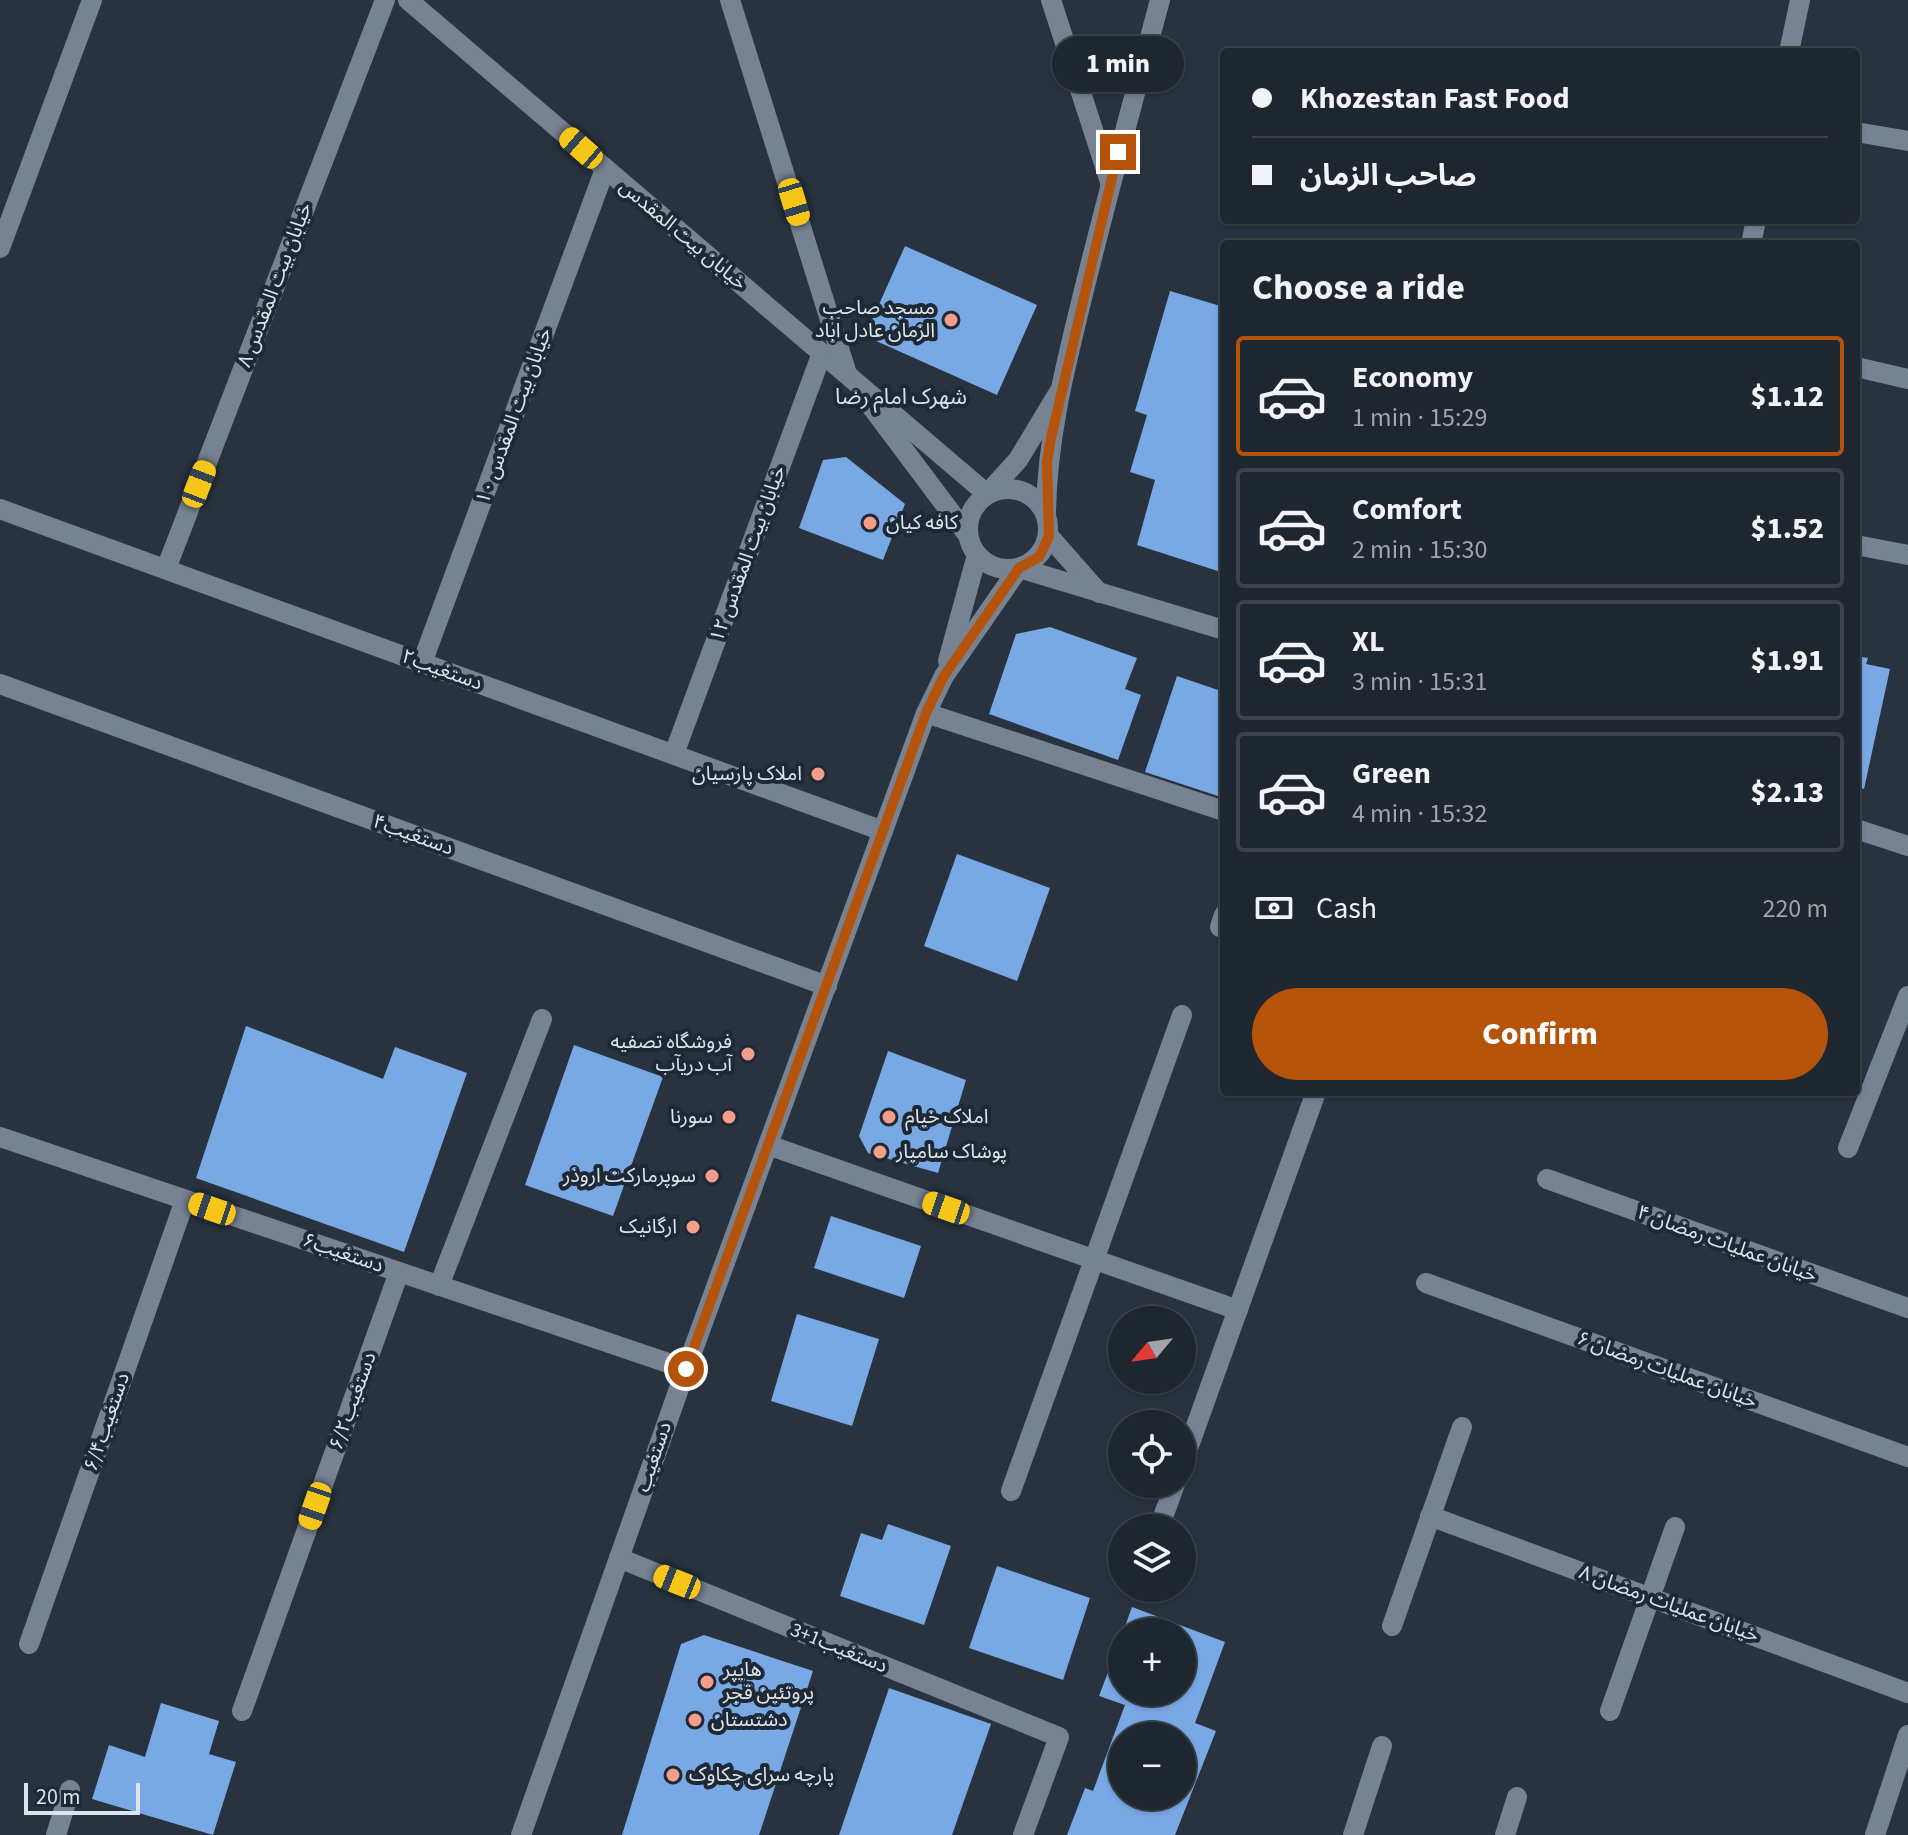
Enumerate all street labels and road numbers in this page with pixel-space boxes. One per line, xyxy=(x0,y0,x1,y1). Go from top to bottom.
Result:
street label: خیابان بیت المقدس xyxy=(613,173,753,297)
street label: خیابان بیت المقدس ۸ xyxy=(231,199,319,371)
street label: خیابان بیت المقدس ۱۰ xyxy=(469,324,559,508)
street label: خیابان بیت المقدس ۱۲ xyxy=(703,462,793,646)
street label: ۲دستغیب xyxy=(398,643,486,697)
street label: دستغیب۴ xyxy=(369,808,457,862)
street label: خیابان عملیات رمضان ۴ xyxy=(1633,1198,1821,1290)
street label: دستغیب۶ xyxy=(299,1226,387,1280)
street label: خیابان عملیات رمضان ۶ xyxy=(1573,1324,1761,1416)
street label: دستغیب۶/۲ xyxy=(322,1348,384,1454)
street label: دستغیب۶/۴ xyxy=(77,1369,137,1475)
street label: دستغیب xyxy=(629,1418,679,1496)
street label: خیابان عملیات رمضان ۸ xyxy=(1575,1558,1763,1650)
street label: 3+1دستغیب xyxy=(786,1616,892,1680)

